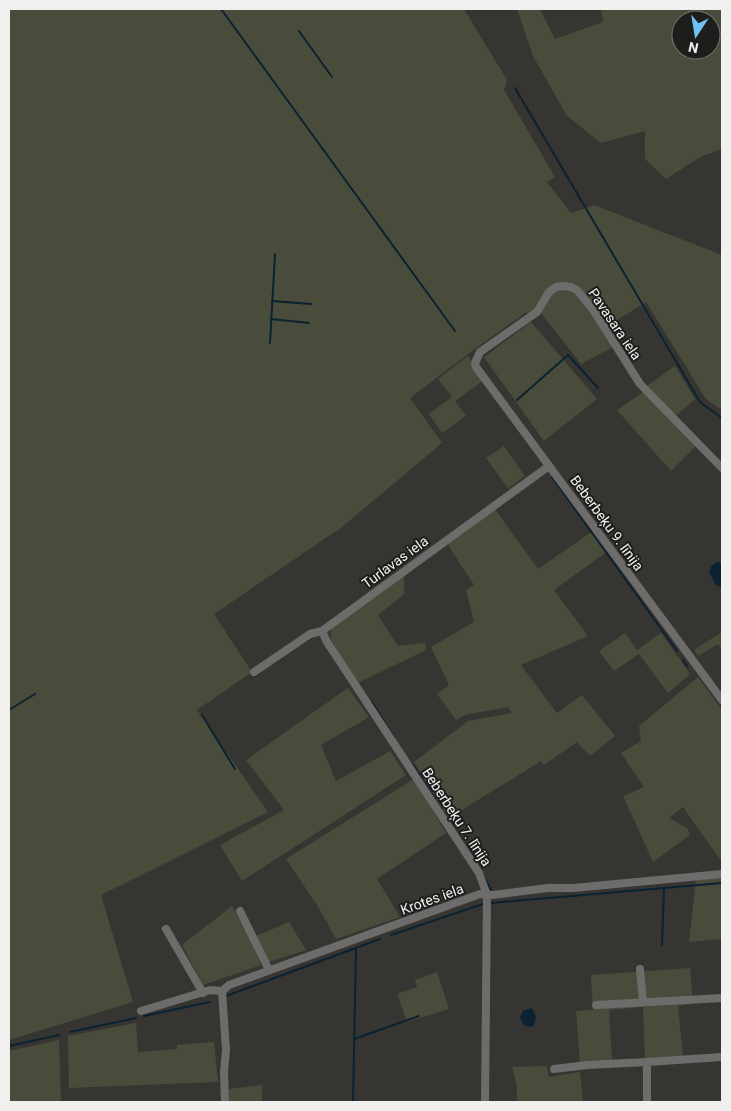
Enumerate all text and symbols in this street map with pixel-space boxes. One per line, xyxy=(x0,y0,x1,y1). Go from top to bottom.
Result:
north arrow xyxy=(671,10,721,60)
text: N xyxy=(687,39,700,57)
street label: Pavasara iela xyxy=(585,285,645,363)
street label: Beberbeķu 9. līnija xyxy=(566,472,647,574)
street label: Turlavas iela xyxy=(359,533,431,591)
street label: Beberbeķu 7. līnija xyxy=(418,765,495,870)
street label: Krotes iela xyxy=(398,880,466,918)

